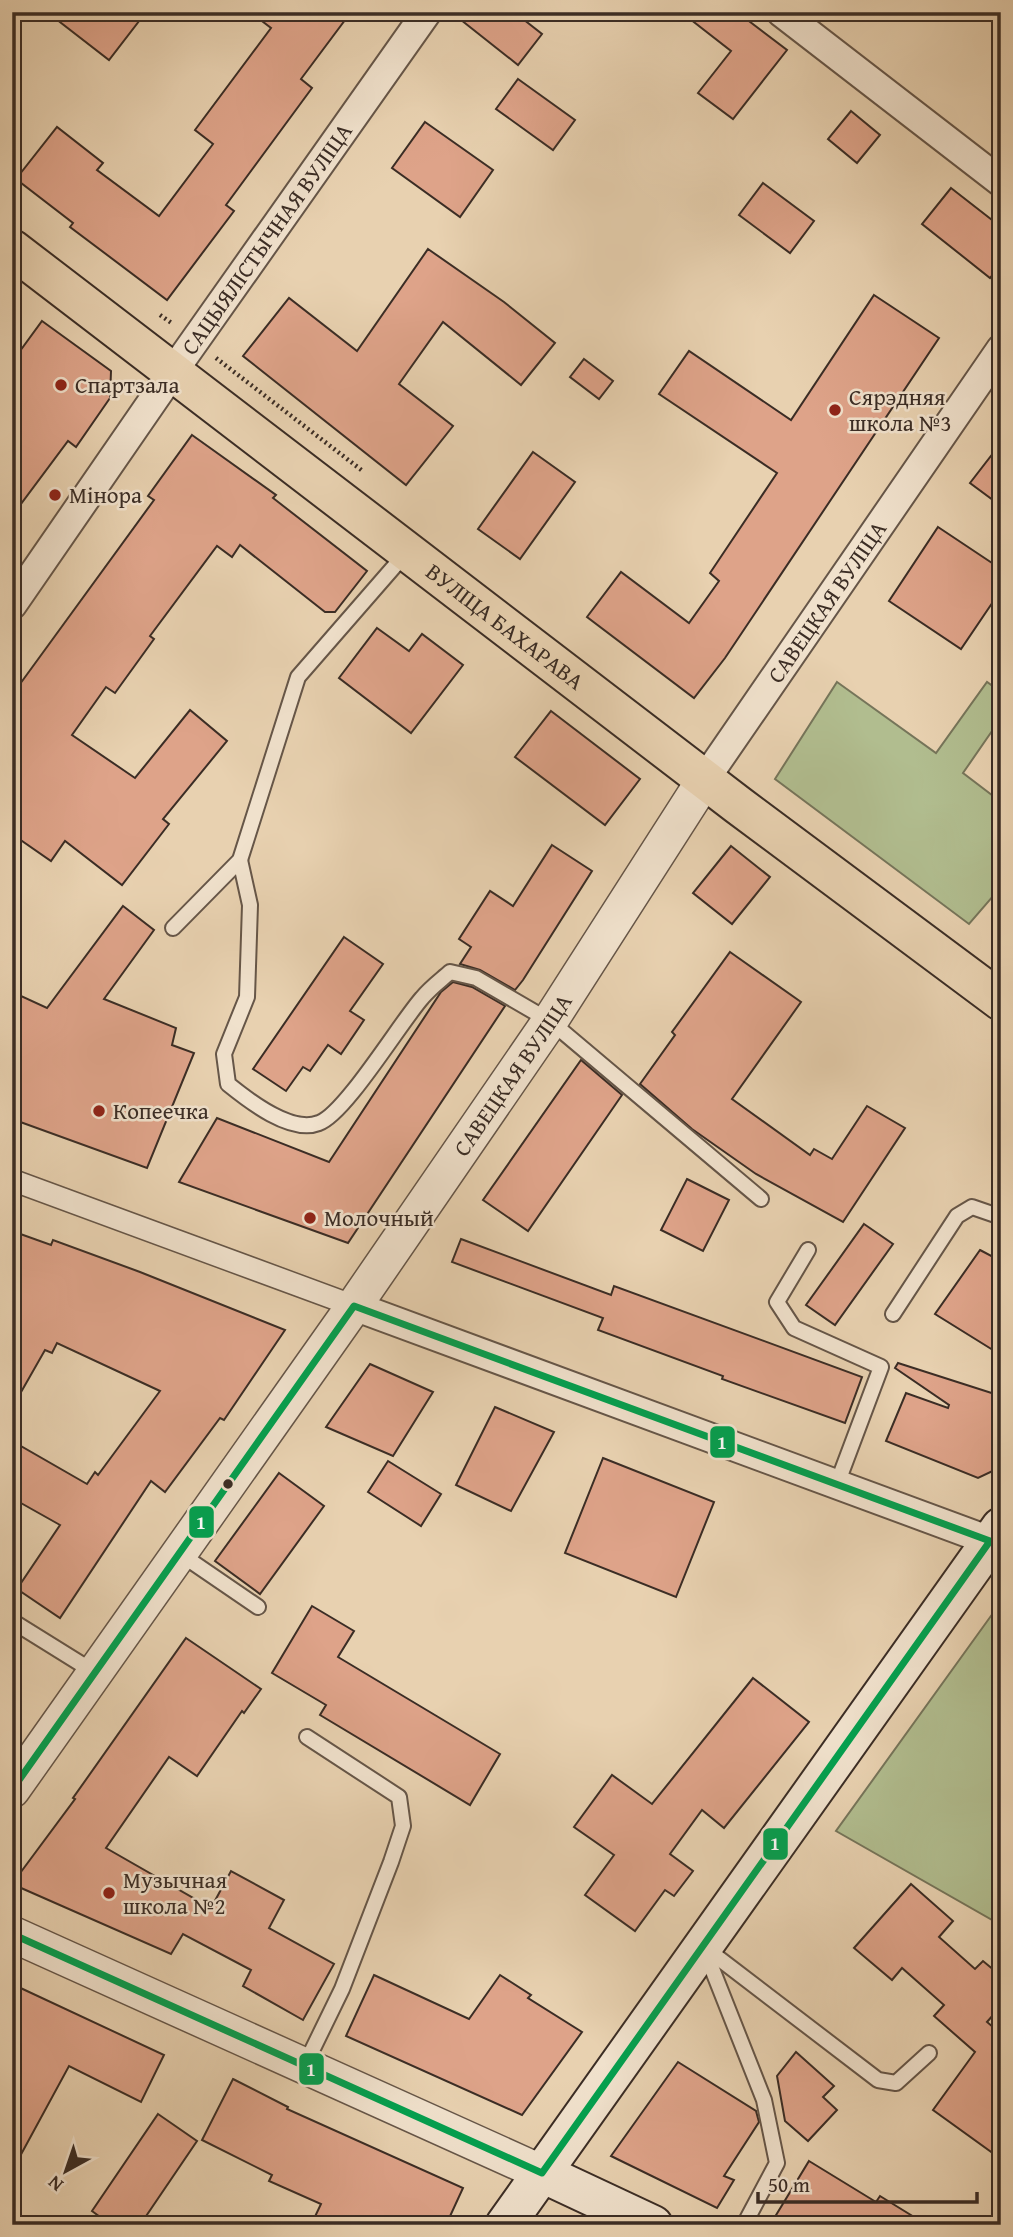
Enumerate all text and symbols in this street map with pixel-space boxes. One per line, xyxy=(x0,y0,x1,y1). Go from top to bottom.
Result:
street label: САЦЫЯЛІСТЫЧНАЯ ВУЛІЦА xyxy=(173,116,360,361)
place label: Спартзала xyxy=(75,368,180,401)
marker: Спартзала xyxy=(53,377,69,393)
place label: Сярэдняя школа №3 xyxy=(849,380,952,439)
marker: Сярэдняя школа №3 xyxy=(827,402,843,418)
place label: Мінора xyxy=(69,478,142,511)
marker: Мінора xyxy=(47,487,63,503)
street label: САВЕЦКАЯ ВУЛІЦА xyxy=(759,514,894,689)
street label: ВУЛІЦА БАХАРАВА xyxy=(419,555,591,697)
street label: САВЕЦКАЯ ВУЛІЦА xyxy=(445,987,579,1162)
place label: Копеечка xyxy=(113,1094,209,1127)
marker: Копеечка xyxy=(91,1103,107,1119)
place label: Молочный xyxy=(324,1201,434,1234)
marker: Молочный xyxy=(302,1210,318,1226)
line badge: 1 xyxy=(709,1425,736,1459)
text: 1 xyxy=(717,1428,727,1456)
unlabelled marker xyxy=(221,1477,235,1491)
line badge: 1 xyxy=(188,1505,215,1539)
text: 1 xyxy=(196,1508,206,1536)
line badge: 1 xyxy=(762,1827,789,1861)
text: 1 xyxy=(770,1829,780,1857)
place label: Музычная школа №2 xyxy=(123,1863,227,1922)
marker: Музычная школа №2 xyxy=(101,1885,117,1901)
line badge: 1 xyxy=(298,2052,325,2086)
text: 1 xyxy=(306,2055,316,2083)
north arrow xyxy=(32,2136,102,2206)
scale bar xyxy=(758,2160,976,2204)
text: N xyxy=(41,2169,69,2199)
text: 50 m xyxy=(768,2169,810,2200)

